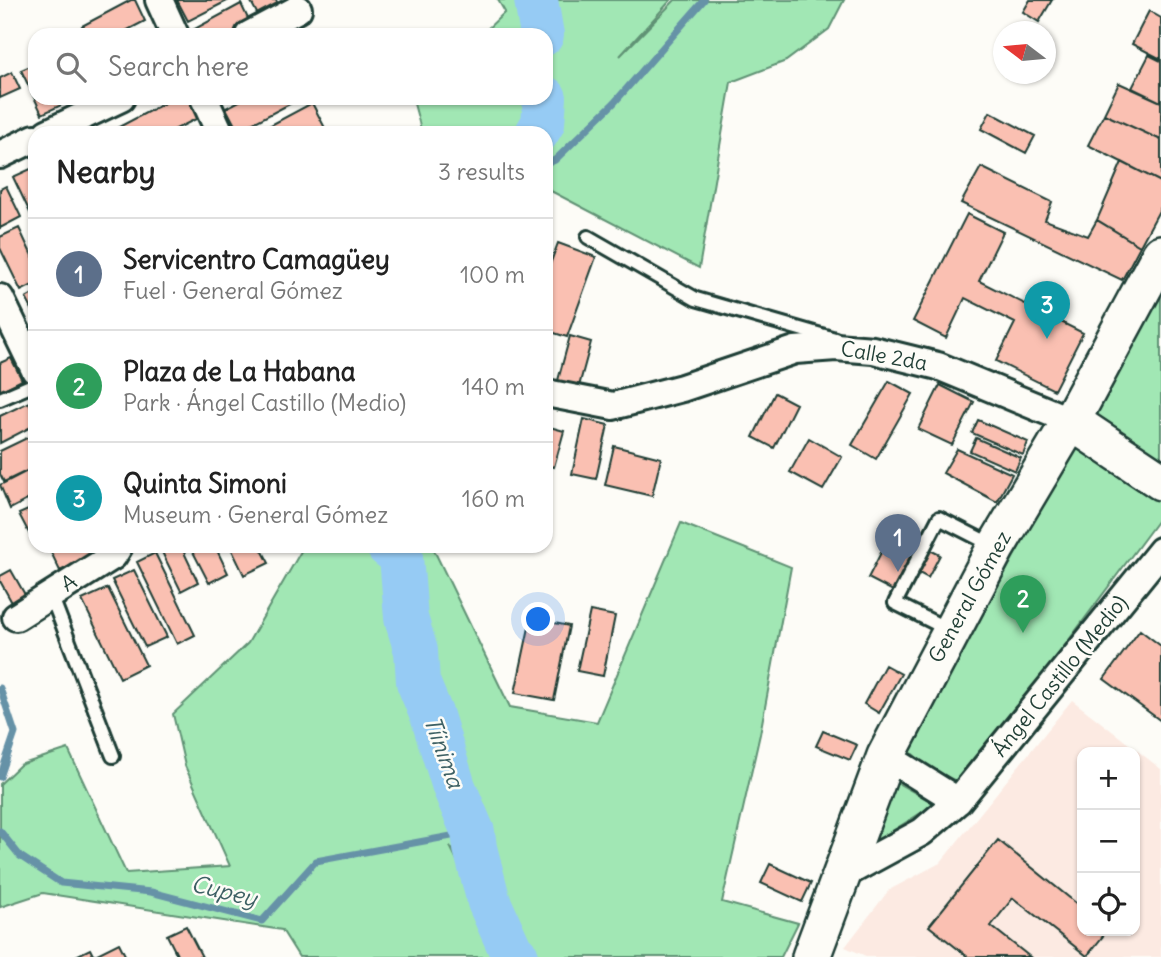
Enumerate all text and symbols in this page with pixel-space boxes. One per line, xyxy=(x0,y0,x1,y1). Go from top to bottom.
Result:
north arrow xyxy=(993,21,1056,84)
search box xyxy=(28,28,553,105)
icon: search xyxy=(52,48,90,86)
text: Search here xyxy=(108,50,249,83)
text: Nearby xyxy=(56,153,156,191)
text: 3 results xyxy=(438,157,525,186)
text: Servicentro Camagüey xyxy=(123,243,390,276)
text: 1 xyxy=(74,260,84,289)
text: 100 m xyxy=(460,260,525,289)
text: Fuel · General Gómez xyxy=(123,276,343,305)
pin: 3 xyxy=(1024,281,1070,339)
street label: Calle 2da xyxy=(839,335,929,376)
text: Plaza de La Habana xyxy=(123,355,356,388)
text: 2 xyxy=(73,372,85,401)
text: 140 m xyxy=(462,372,525,401)
text: Park · Ángel Castillo (Medio) xyxy=(123,388,406,417)
text: Quinta Simoni xyxy=(123,467,287,500)
text: 3 xyxy=(72,484,86,513)
text: 160 m xyxy=(462,484,525,513)
text: Museum · General Gómez xyxy=(123,500,388,529)
pin: 1 xyxy=(875,514,921,572)
street label: General Gómez xyxy=(922,526,1017,667)
street label: A xyxy=(56,568,82,598)
pin: 2 xyxy=(1000,575,1046,633)
street label: Ángel Castillo (Medio) xyxy=(986,589,1133,762)
your location xyxy=(521,602,555,636)
water label: Tíinima xyxy=(418,712,471,793)
map controls xyxy=(1077,747,1140,936)
button: + xyxy=(1077,747,1140,810)
button: − xyxy=(1077,810,1140,873)
water label: Cupey xyxy=(188,868,262,913)
button: locate xyxy=(1077,873,1140,936)

